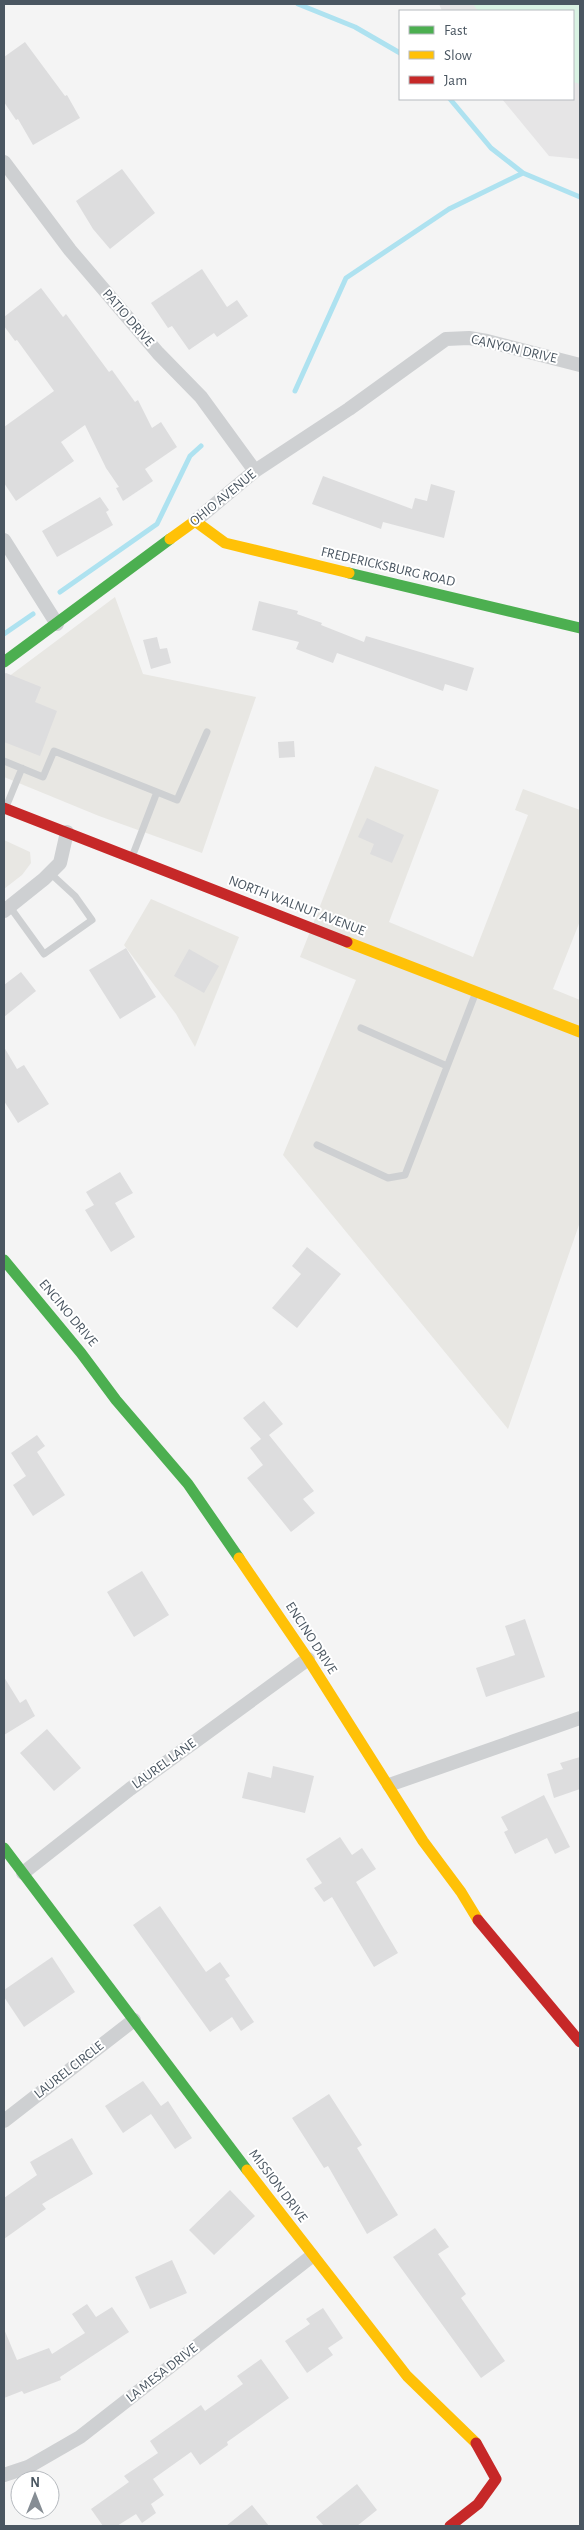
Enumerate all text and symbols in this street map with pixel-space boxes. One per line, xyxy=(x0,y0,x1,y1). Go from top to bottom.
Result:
legend xyxy=(399,10,574,100)
text: Fast xyxy=(444,23,468,38)
text: Slow xyxy=(444,48,472,63)
text: Jam xyxy=(444,73,467,88)
street label: PATIO DRIVE xyxy=(100,287,157,349)
street label: CANYON DRIVE xyxy=(470,332,558,366)
street label: OHIO AVENUE xyxy=(187,467,259,529)
street label: FREDERICKSBURG ROAD xyxy=(320,545,456,589)
street label: NORTH WALNUT AVENUE xyxy=(227,873,368,939)
street label: ENCINO DRIVE xyxy=(36,1277,100,1349)
street label: ENCINO DRIVE xyxy=(283,1600,339,1677)
street label: LAUREL LANE xyxy=(129,1736,199,1792)
street label: LAUREL CIRCLE xyxy=(32,2039,106,2101)
street label: MISSION DRIVE xyxy=(246,2147,310,2225)
street label: LA MESA DRIVE xyxy=(124,2341,200,2405)
north arrow xyxy=(10,2470,60,2520)
text: N xyxy=(30,2476,40,2490)

